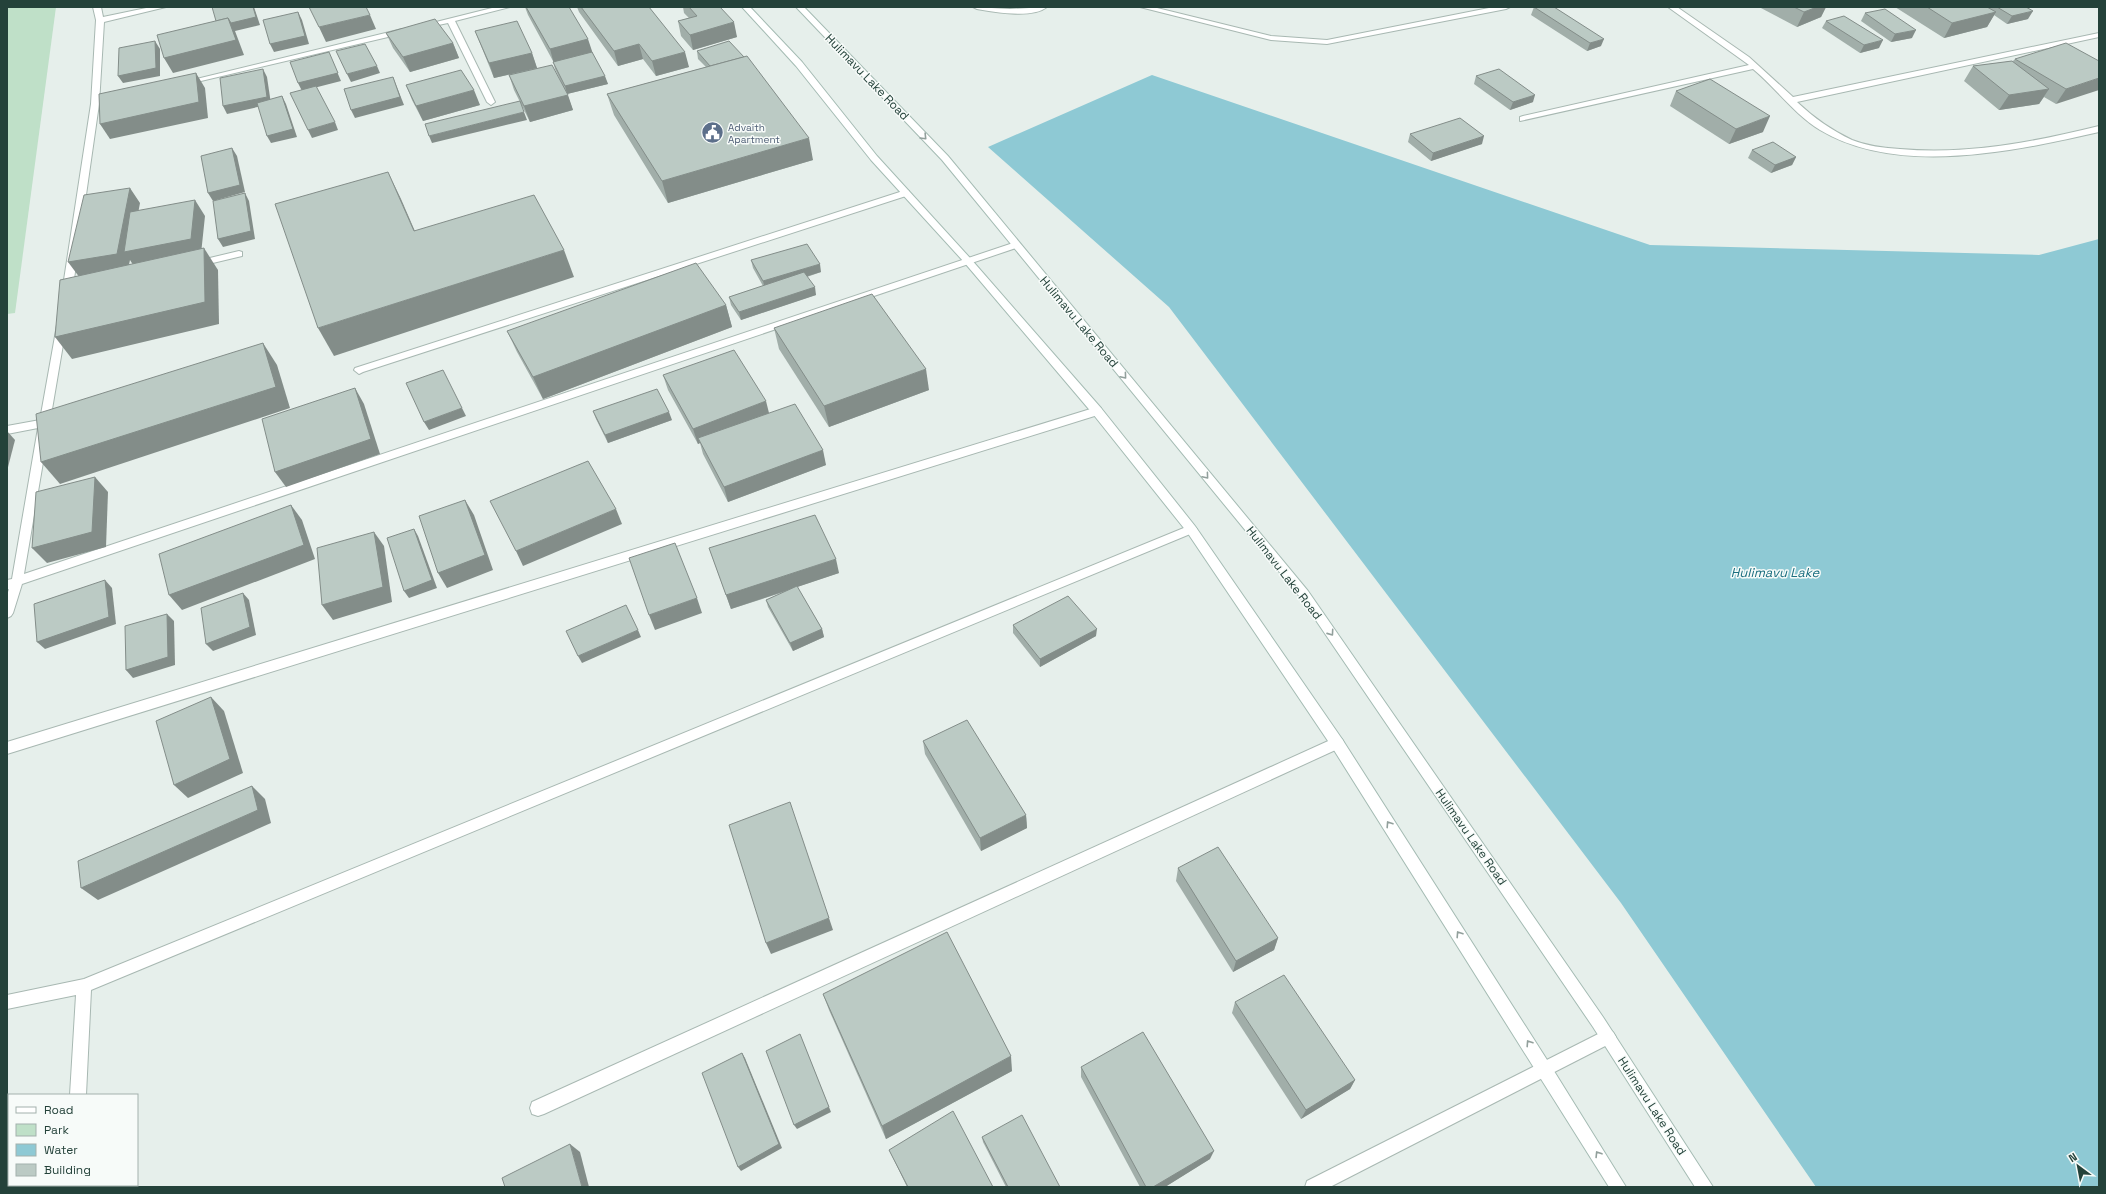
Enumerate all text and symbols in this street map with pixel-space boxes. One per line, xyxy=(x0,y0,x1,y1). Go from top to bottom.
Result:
street label: Hulimavu Lake Road xyxy=(822,30,912,124)
public building icon: Advaith Apartment xyxy=(700,120,726,146)
place label: Advaith Apartment xyxy=(728,121,780,146)
one-way arrow xyxy=(919,132,926,139)
street label: Hulimavu Lake Road xyxy=(1036,273,1122,371)
one-way arrow xyxy=(1119,371,1126,378)
one-way arrow xyxy=(1202,472,1209,479)
street label: Hulimavu Lake Road xyxy=(1243,523,1325,623)
water label: Hulimavu Lake xyxy=(1731,564,1820,581)
one-way arrow xyxy=(1326,629,1333,636)
street label: Hulimavu Lake Road xyxy=(1432,786,1510,888)
one-way arrow xyxy=(1386,821,1394,828)
one-way arrow xyxy=(1456,931,1464,938)
one-way arrow xyxy=(1527,1041,1534,1048)
street label: Hulimavu Lake Road xyxy=(1614,1054,1690,1158)
legend xyxy=(8,1094,138,1186)
text: Road xyxy=(44,1102,73,1118)
text: Park xyxy=(44,1122,69,1138)
text: Water xyxy=(44,1142,78,1158)
north arrow xyxy=(2058,1146,2098,1186)
text: N xyxy=(2066,1150,2080,1165)
one-way arrow xyxy=(1595,1151,1602,1158)
text: Building xyxy=(44,1162,91,1178)

